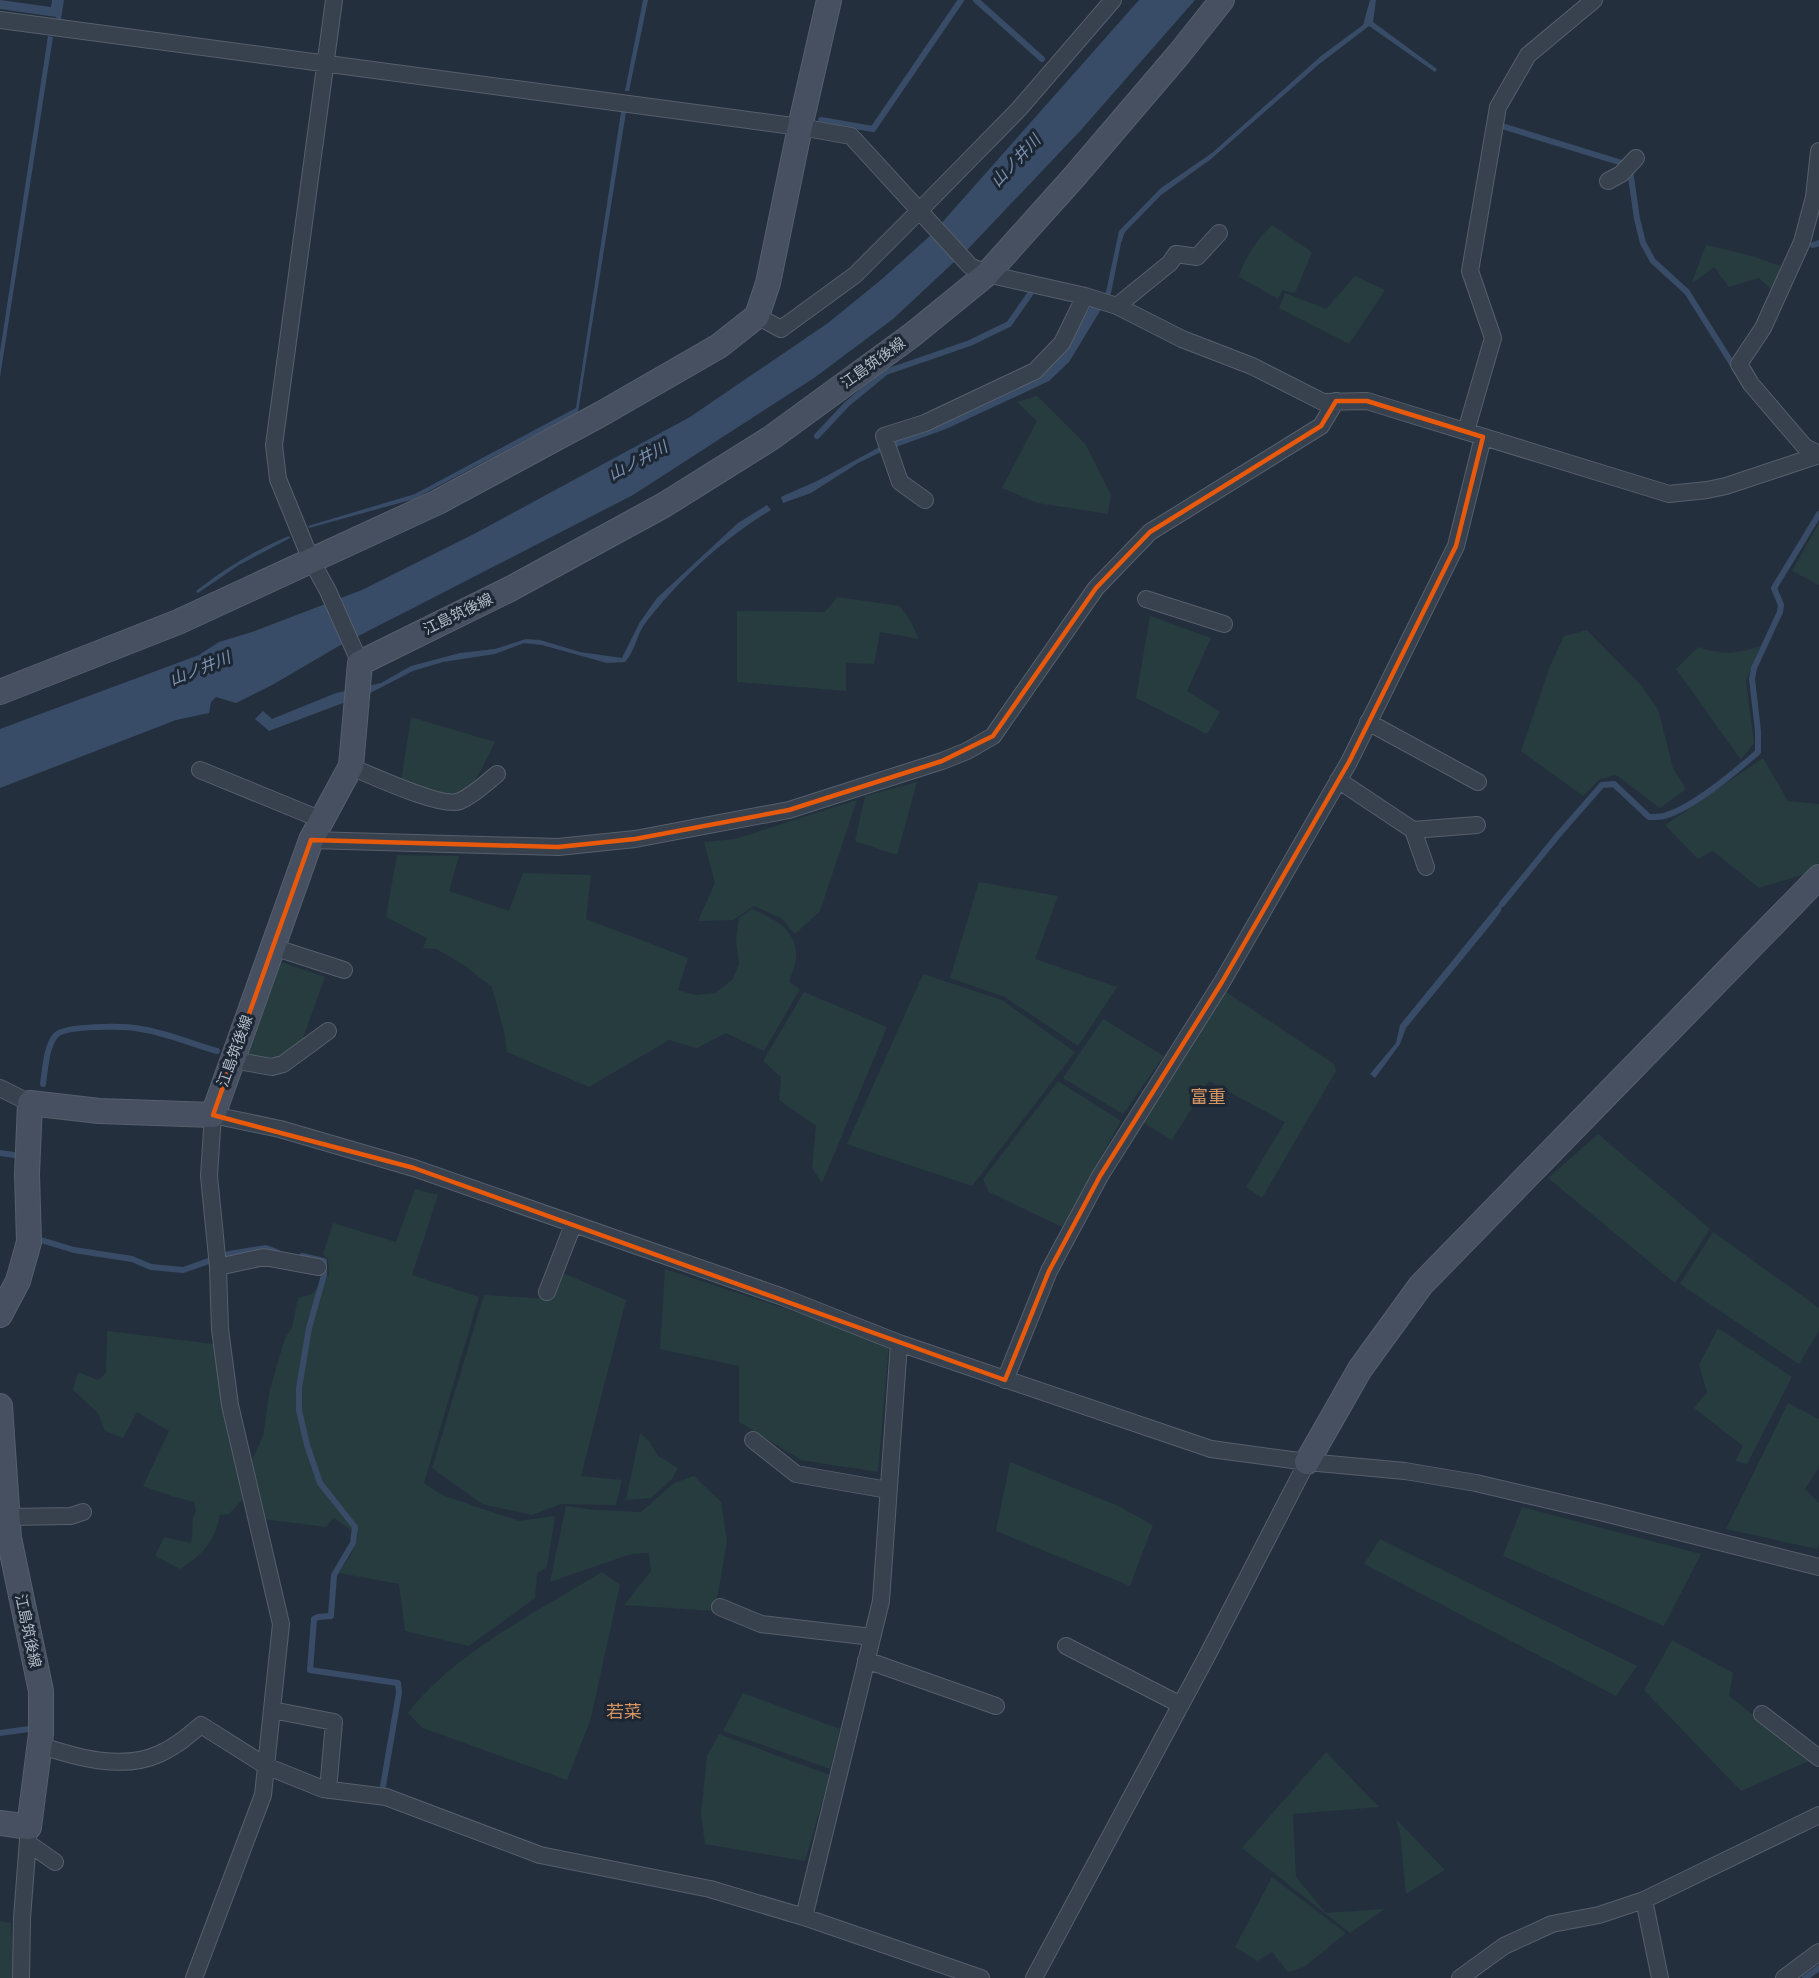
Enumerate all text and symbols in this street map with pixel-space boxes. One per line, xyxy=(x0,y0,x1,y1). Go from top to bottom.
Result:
water label: 山ノ井川 xyxy=(986,129,1047,192)
street label: 江島筑後線 xyxy=(837,333,909,393)
water label: 山ノ井川 xyxy=(605,435,673,486)
street label: 江島筑後線 xyxy=(420,589,496,639)
water label: 山ノ井川 xyxy=(166,646,236,691)
street label: 江島筑後線 xyxy=(213,1012,257,1090)
district label: 富重 xyxy=(1190,1085,1226,1109)
street label: 江島筑後線 xyxy=(10,1592,46,1670)
district label: 若菜 xyxy=(606,1700,642,1724)

